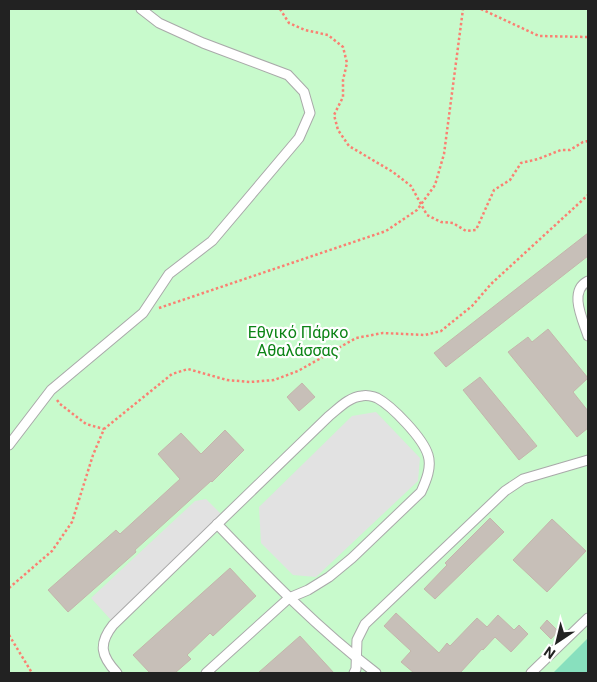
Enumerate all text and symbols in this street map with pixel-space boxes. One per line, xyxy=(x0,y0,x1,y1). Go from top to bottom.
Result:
park label: Εθνικό Πάρκο Αθαλάσσας xyxy=(248,323,348,360)
north arrow xyxy=(532,617,582,667)
text: N xyxy=(541,643,558,662)

